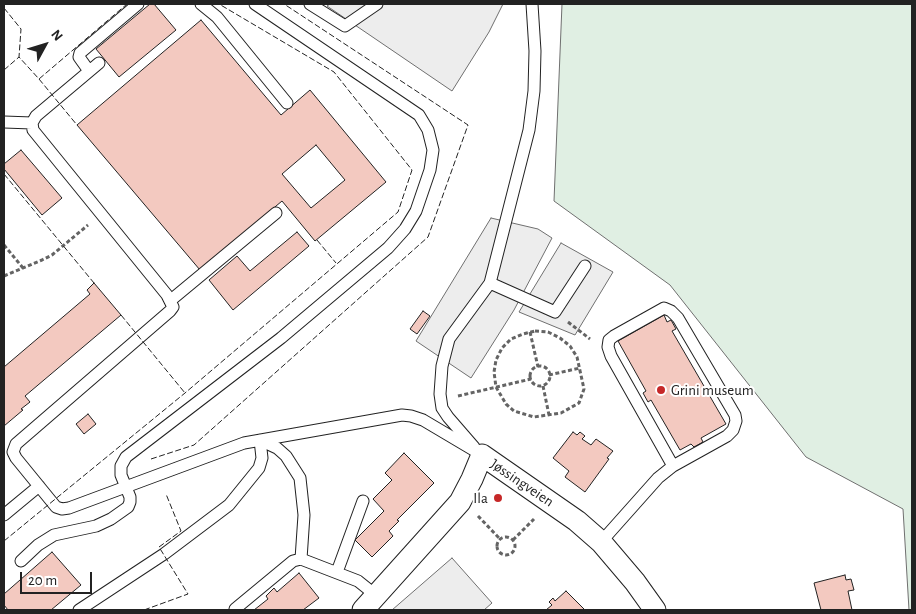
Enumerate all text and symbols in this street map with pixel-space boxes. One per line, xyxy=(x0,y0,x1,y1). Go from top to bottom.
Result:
north arrow xyxy=(20,20,70,70)
text: N xyxy=(48,27,65,44)
place label: Grini museum xyxy=(671,381,754,399)
marker: Grini museum xyxy=(655,384,667,396)
street label: Jøssingveien xyxy=(487,455,557,511)
place label: Ila xyxy=(473,489,488,507)
marker: Ila xyxy=(492,492,504,504)
scale bar xyxy=(22,562,95,594)
text: 20 m xyxy=(28,573,57,588)

